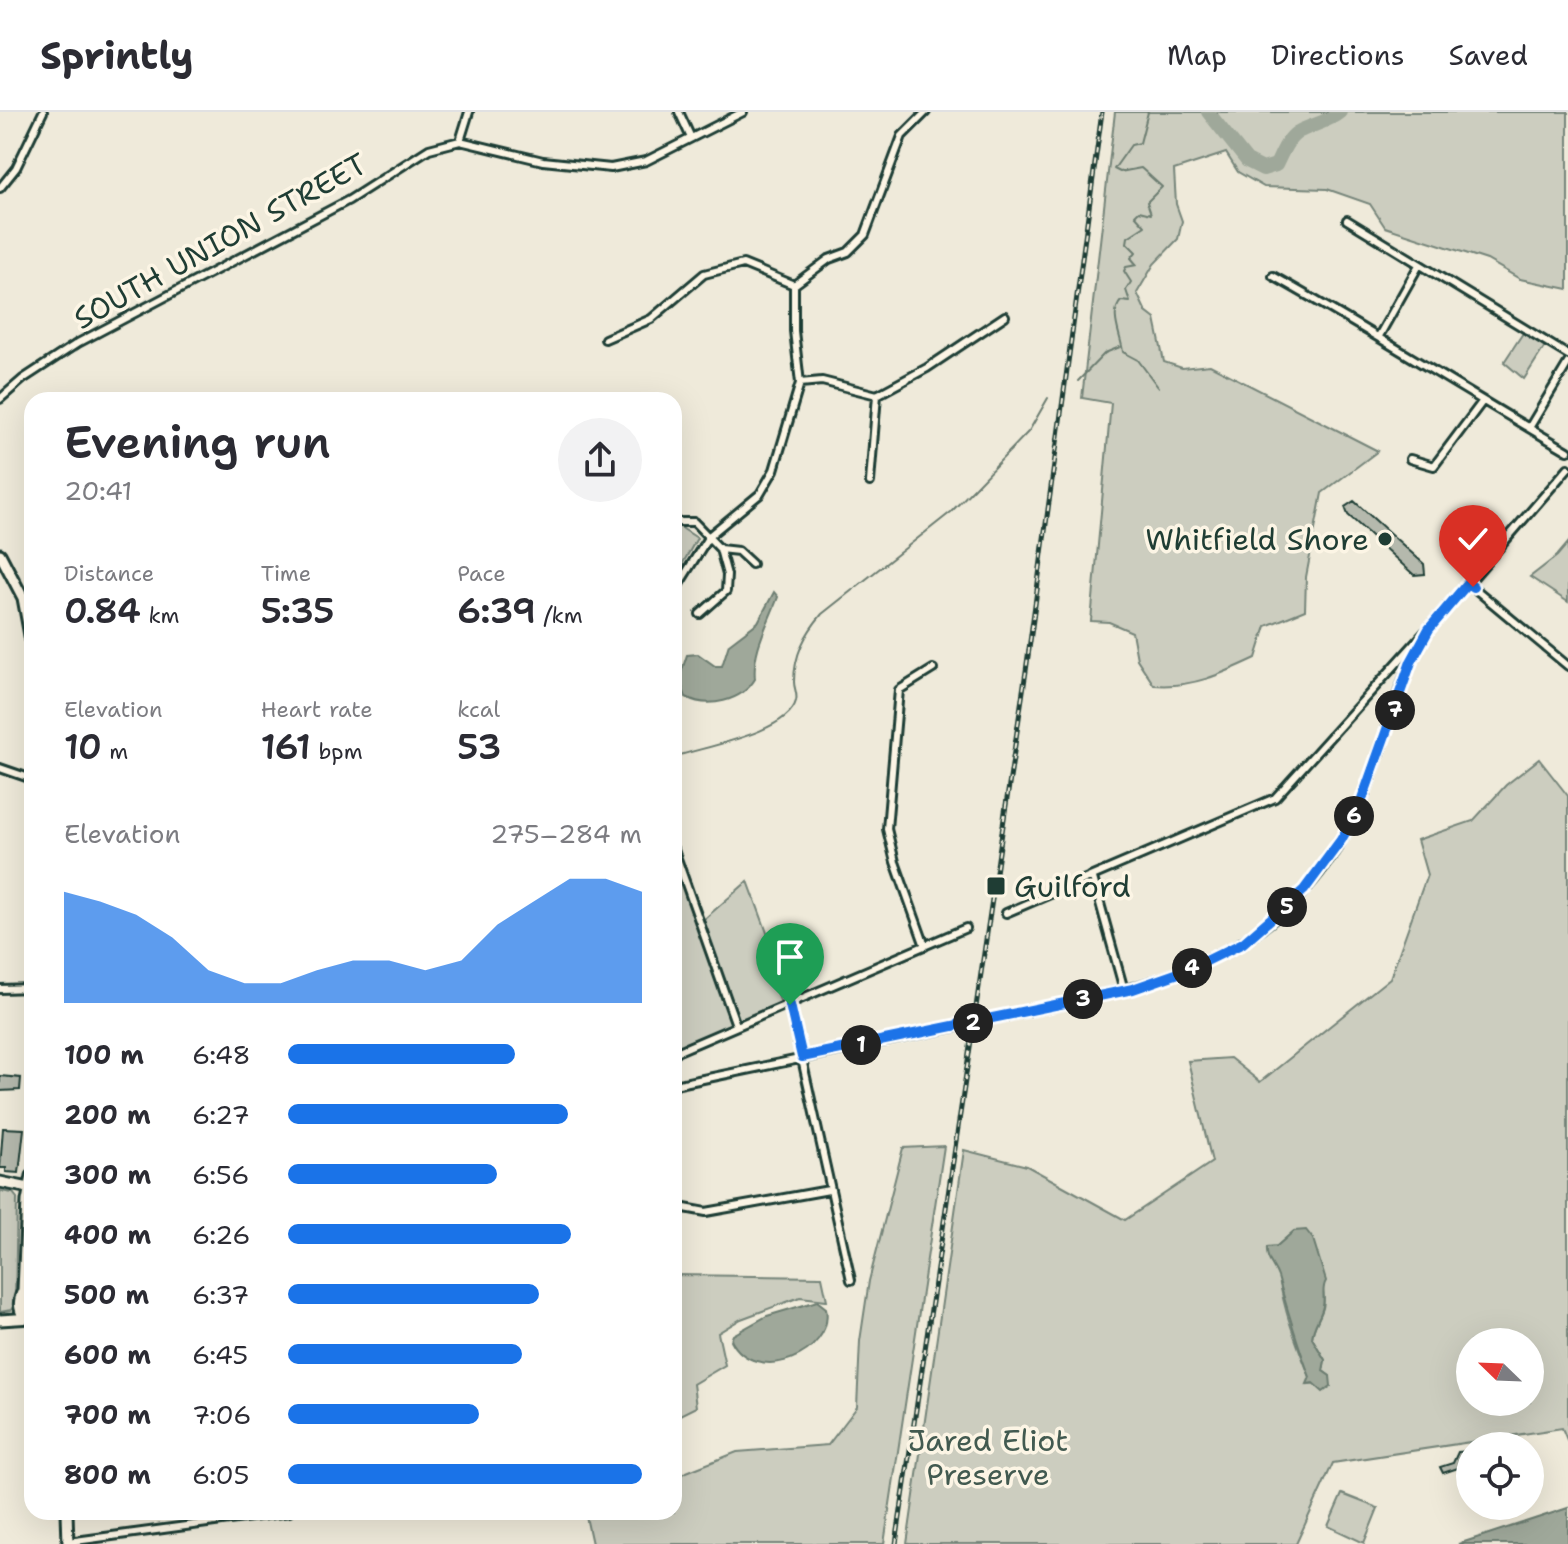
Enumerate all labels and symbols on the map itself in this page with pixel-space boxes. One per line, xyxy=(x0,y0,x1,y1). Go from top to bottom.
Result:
street label: SOUTH UNION STREET xyxy=(66,143,374,339)
pin xyxy=(1439,505,1507,587)
place label: Whitfield Shore xyxy=(1145,519,1369,560)
marker: Whitfield Shore xyxy=(1376,530,1394,548)
pin: 7 xyxy=(1375,690,1415,730)
pin: 6 xyxy=(1334,796,1374,836)
place label: Guilford xyxy=(1014,866,1131,907)
marker: Guilford xyxy=(985,875,1007,897)
pin: 5 xyxy=(1267,887,1307,927)
pin xyxy=(756,923,824,1005)
pin: 4 xyxy=(1172,948,1212,988)
pin: 3 xyxy=(1063,979,1103,1019)
pin: 2 xyxy=(953,1003,993,1043)
pin: 1 xyxy=(841,1025,881,1065)
north arrow xyxy=(1456,1328,1544,1416)
park label: Jared Eliot Preserve xyxy=(908,1420,1068,1495)

